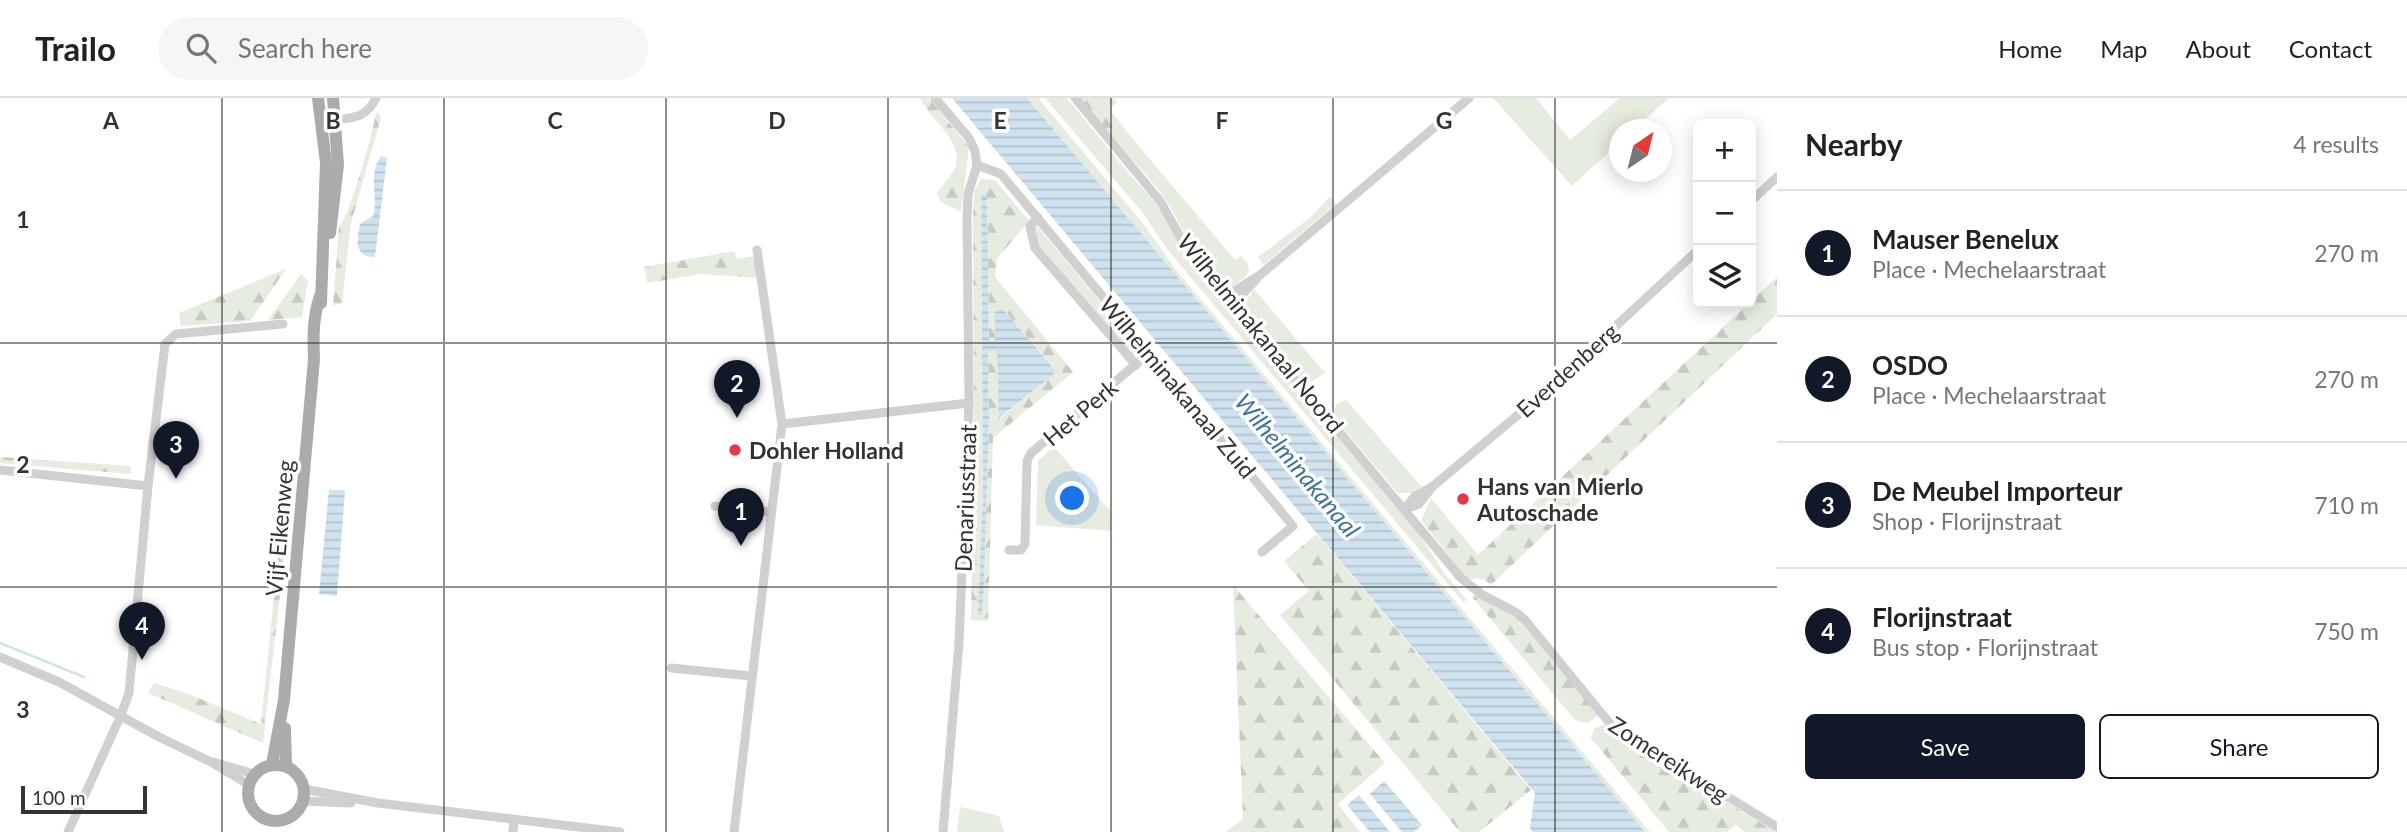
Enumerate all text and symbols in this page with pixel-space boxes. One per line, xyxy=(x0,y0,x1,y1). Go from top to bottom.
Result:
search box xyxy=(158,17,648,80)
text: Trailo xyxy=(35,28,116,68)
icon: search xyxy=(182,29,220,67)
text: Search here xyxy=(238,32,372,64)
text: Home xyxy=(1998,34,2062,63)
text: Map xyxy=(2100,34,2148,63)
text: About xyxy=(2186,34,2251,63)
text: Contact xyxy=(2289,34,2372,63)
text: A xyxy=(102,106,120,134)
text: B xyxy=(325,106,341,134)
text: C xyxy=(547,106,563,134)
text: D xyxy=(768,106,786,134)
text: E xyxy=(993,106,1007,134)
text: F xyxy=(1215,106,1229,134)
text: G xyxy=(1436,106,1452,134)
north arrow xyxy=(1609,119,1672,182)
map controls xyxy=(1693,119,1756,308)
button: + xyxy=(1693,119,1756,182)
text: Nearby xyxy=(1805,126,1903,162)
text: 4 results xyxy=(2293,130,2379,158)
button: − xyxy=(1693,182,1756,245)
text: 1 xyxy=(16,205,30,233)
text: Mauser Benelux xyxy=(1872,223,2059,255)
street label: Wilhelminakanaal Noord xyxy=(1172,228,1350,438)
text: 1 xyxy=(1821,239,1835,267)
text: 270 m xyxy=(2314,239,2379,267)
button: layers xyxy=(1693,245,1756,308)
text: Place · Mechelaarstraat xyxy=(1872,255,2106,283)
street label: Wilhelminakanaal Zuid xyxy=(1094,290,1262,484)
street label: Everdenberg xyxy=(1510,317,1624,423)
text: OSDO xyxy=(1872,349,1948,381)
pin: 2 xyxy=(714,360,760,418)
text: 2 xyxy=(1821,365,1835,393)
text: 270 m xyxy=(2314,365,2379,393)
street label: Het Perk xyxy=(1037,373,1123,451)
text: Place · Mechelaarstraat xyxy=(1872,381,2106,409)
water label: Wilhelminakanaal xyxy=(1230,387,1367,543)
pin: 3 xyxy=(153,421,199,479)
street label: Denariusstraat xyxy=(948,423,982,572)
place label: Dohler Holland xyxy=(749,436,904,464)
marker: Dohler Holland xyxy=(727,442,743,458)
text: 2 xyxy=(16,450,30,478)
street label: Vijf Eikenweg xyxy=(259,459,299,597)
place label: Hans van Mierlo Autoschade xyxy=(1476,472,1644,526)
text: De Meubel Importeur xyxy=(1872,475,2122,507)
your location xyxy=(1055,481,1089,515)
pin: 1 xyxy=(718,488,764,546)
marker: Hans van Mierlo Autoschade xyxy=(1455,491,1471,507)
text: 3 xyxy=(1821,491,1835,519)
text: 710 m xyxy=(2314,491,2379,519)
text: Shop · Florijnstraat xyxy=(1872,507,2062,535)
text: Florijnstraat xyxy=(1872,601,2012,633)
pin: 4 xyxy=(119,602,165,660)
text: 4 xyxy=(1821,617,1835,645)
text: 750 m xyxy=(2314,617,2379,645)
text: Bus stop · Florijnstraat xyxy=(1872,633,2098,661)
text: 3 xyxy=(16,695,30,723)
street label: Zomereikweg xyxy=(1604,710,1734,808)
button: Save xyxy=(1805,714,2085,779)
button: Share xyxy=(2099,714,2379,779)
scale bar xyxy=(21,783,147,815)
text: 100 m xyxy=(32,786,86,809)

